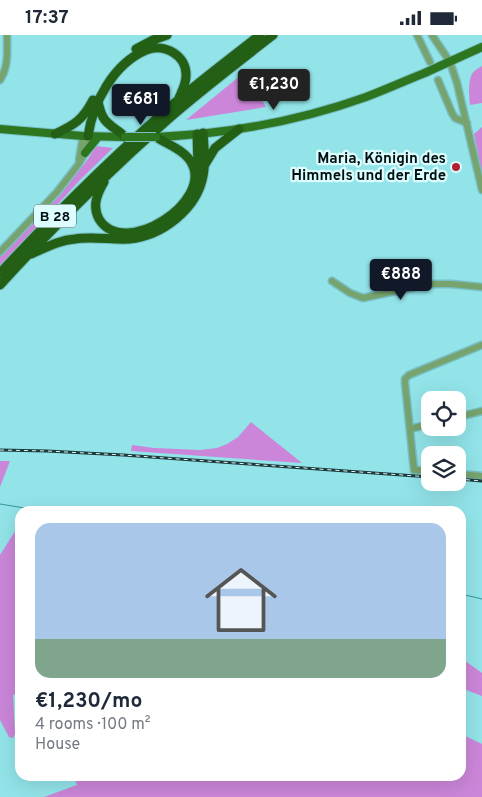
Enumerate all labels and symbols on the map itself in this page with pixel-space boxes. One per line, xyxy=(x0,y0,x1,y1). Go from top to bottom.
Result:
pin: €1,230 xyxy=(233,69,315,111)
pin: €681 xyxy=(111,83,171,126)
place label: Maria, Königin des Himmels und der Erde xyxy=(291,150,446,186)
marker: Maria, Königin des Himmels und der Erde xyxy=(450,161,462,173)
road number: B 28 xyxy=(34,205,76,227)
pin: €888 xyxy=(371,259,431,301)

